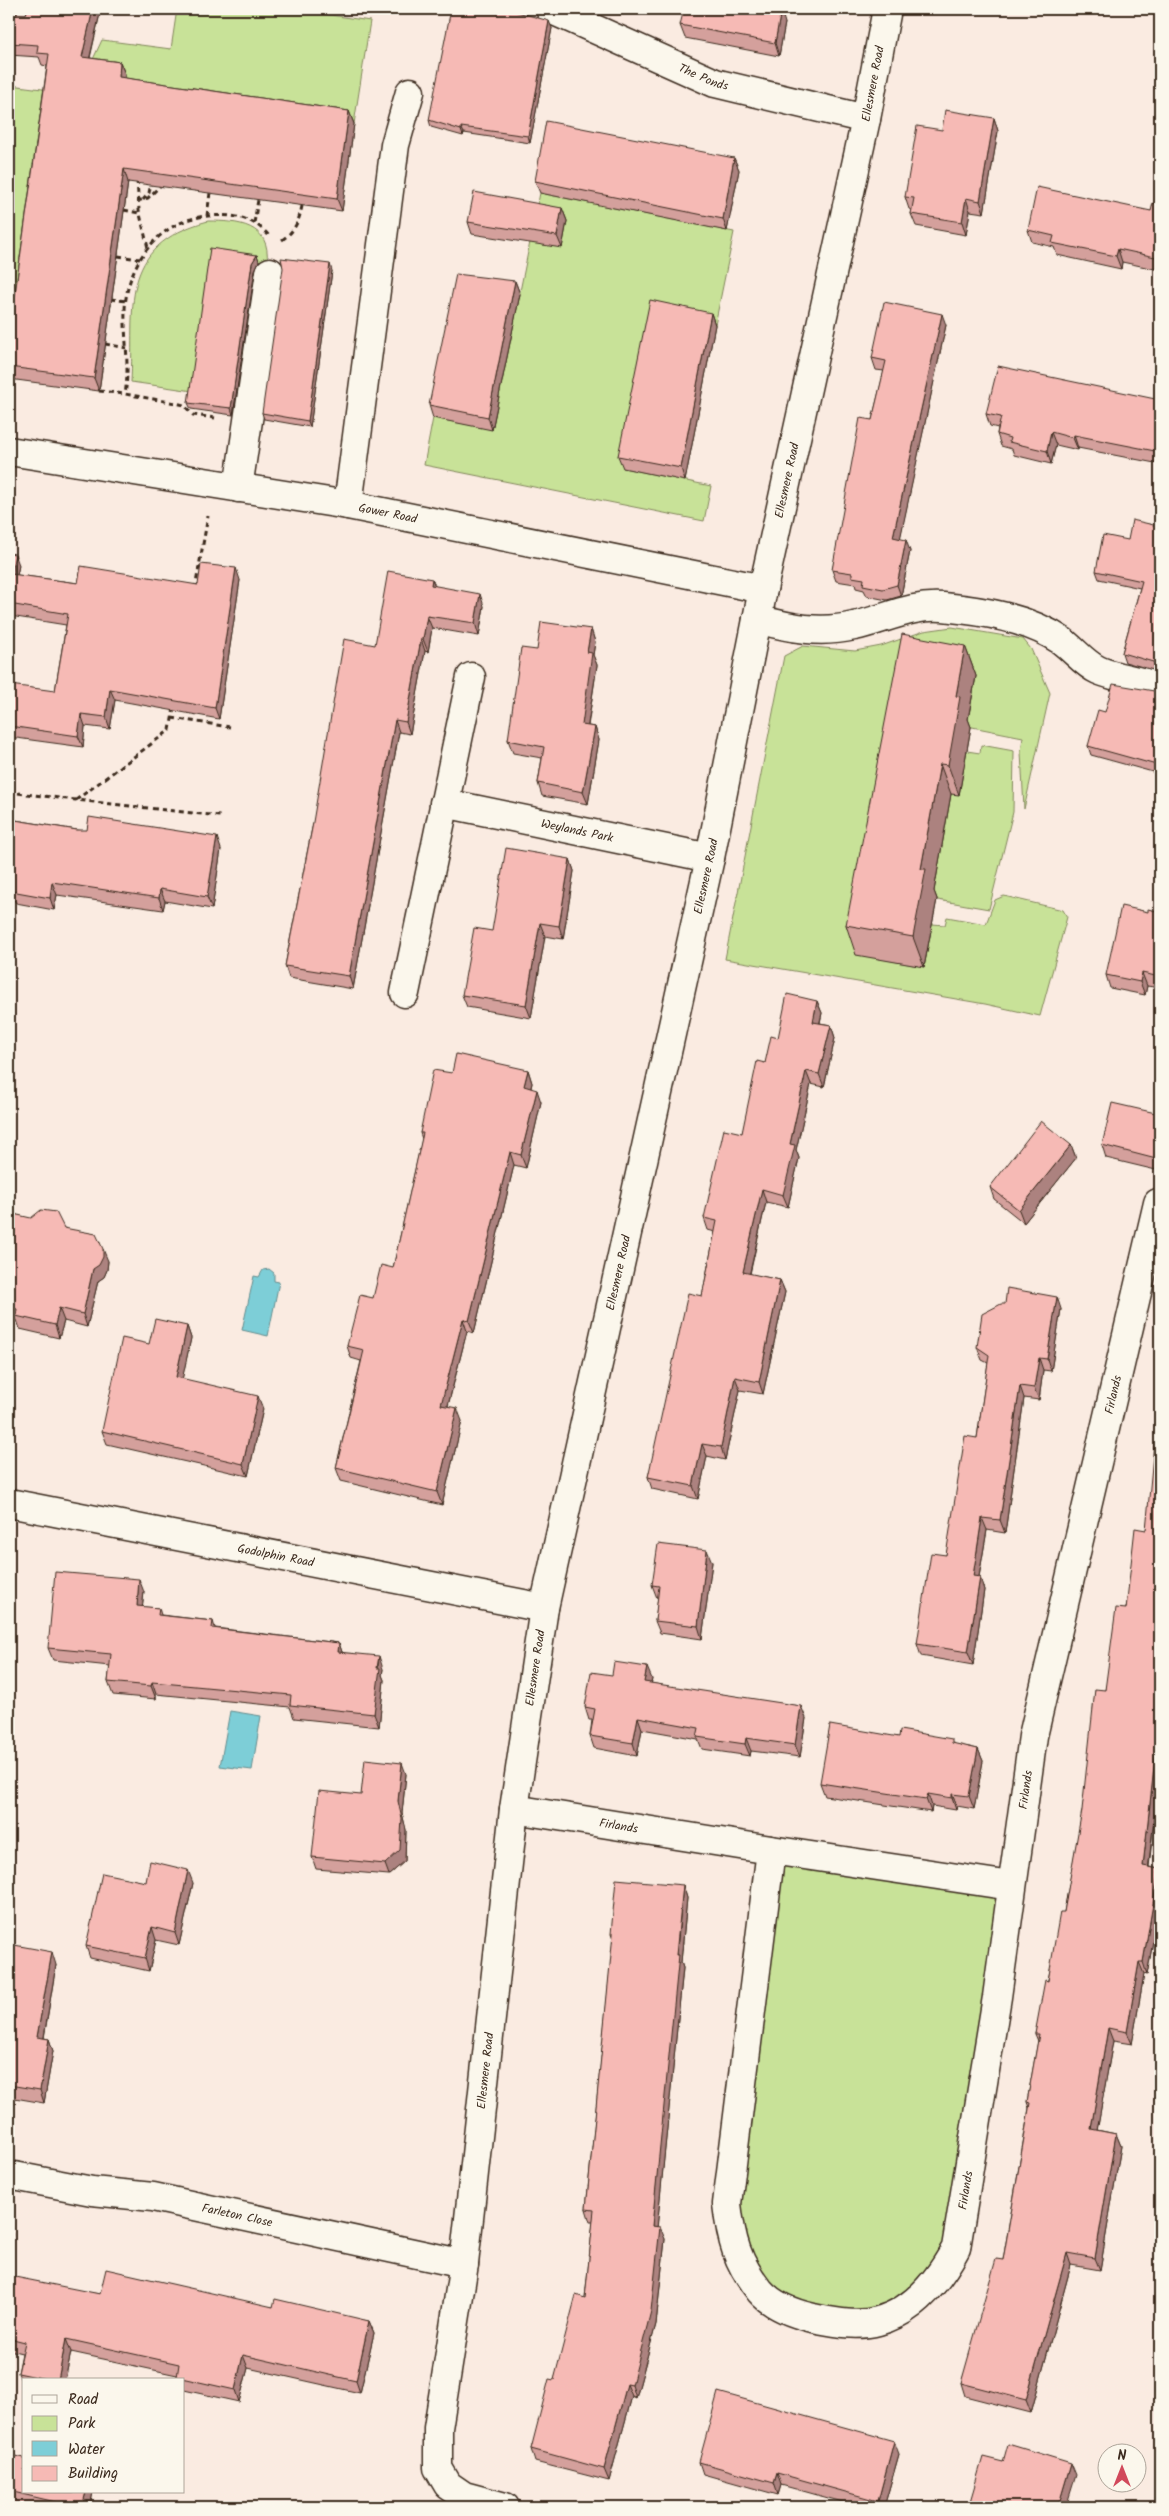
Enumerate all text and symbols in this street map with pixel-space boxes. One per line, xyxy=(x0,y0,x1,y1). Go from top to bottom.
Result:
street label: Ellesmere Road xyxy=(856,43,889,123)
street label: The Ponds xyxy=(675,58,730,95)
street label: Ellesmere Road xyxy=(769,440,804,520)
street label: Gower Road xyxy=(357,498,420,528)
street label: Weylands Park xyxy=(539,814,615,847)
street label: Ellesmere Road xyxy=(688,836,723,916)
street label: Ellesmere Road xyxy=(601,1232,636,1312)
street label: Firlands xyxy=(1099,1373,1127,1416)
street label: Godolphin Road xyxy=(236,1539,317,1572)
street label: Ellesmere Road xyxy=(520,1628,550,1707)
street label: Firlands xyxy=(1013,1769,1038,1811)
street label: Firlands xyxy=(598,1813,640,1838)
street label: Ellesmere Road xyxy=(472,2031,499,2110)
street label: Firlands xyxy=(953,2169,978,2211)
street label: Farleton Close xyxy=(200,2198,275,2232)
legend xyxy=(22,2378,185,2494)
text: Road xyxy=(68,2388,99,2412)
text: Park xyxy=(68,2412,96,2436)
text: Water xyxy=(68,2438,105,2462)
north arrow xyxy=(1096,2444,1146,2494)
text: N xyxy=(1118,2445,1127,2467)
text: Building xyxy=(68,2462,118,2486)

